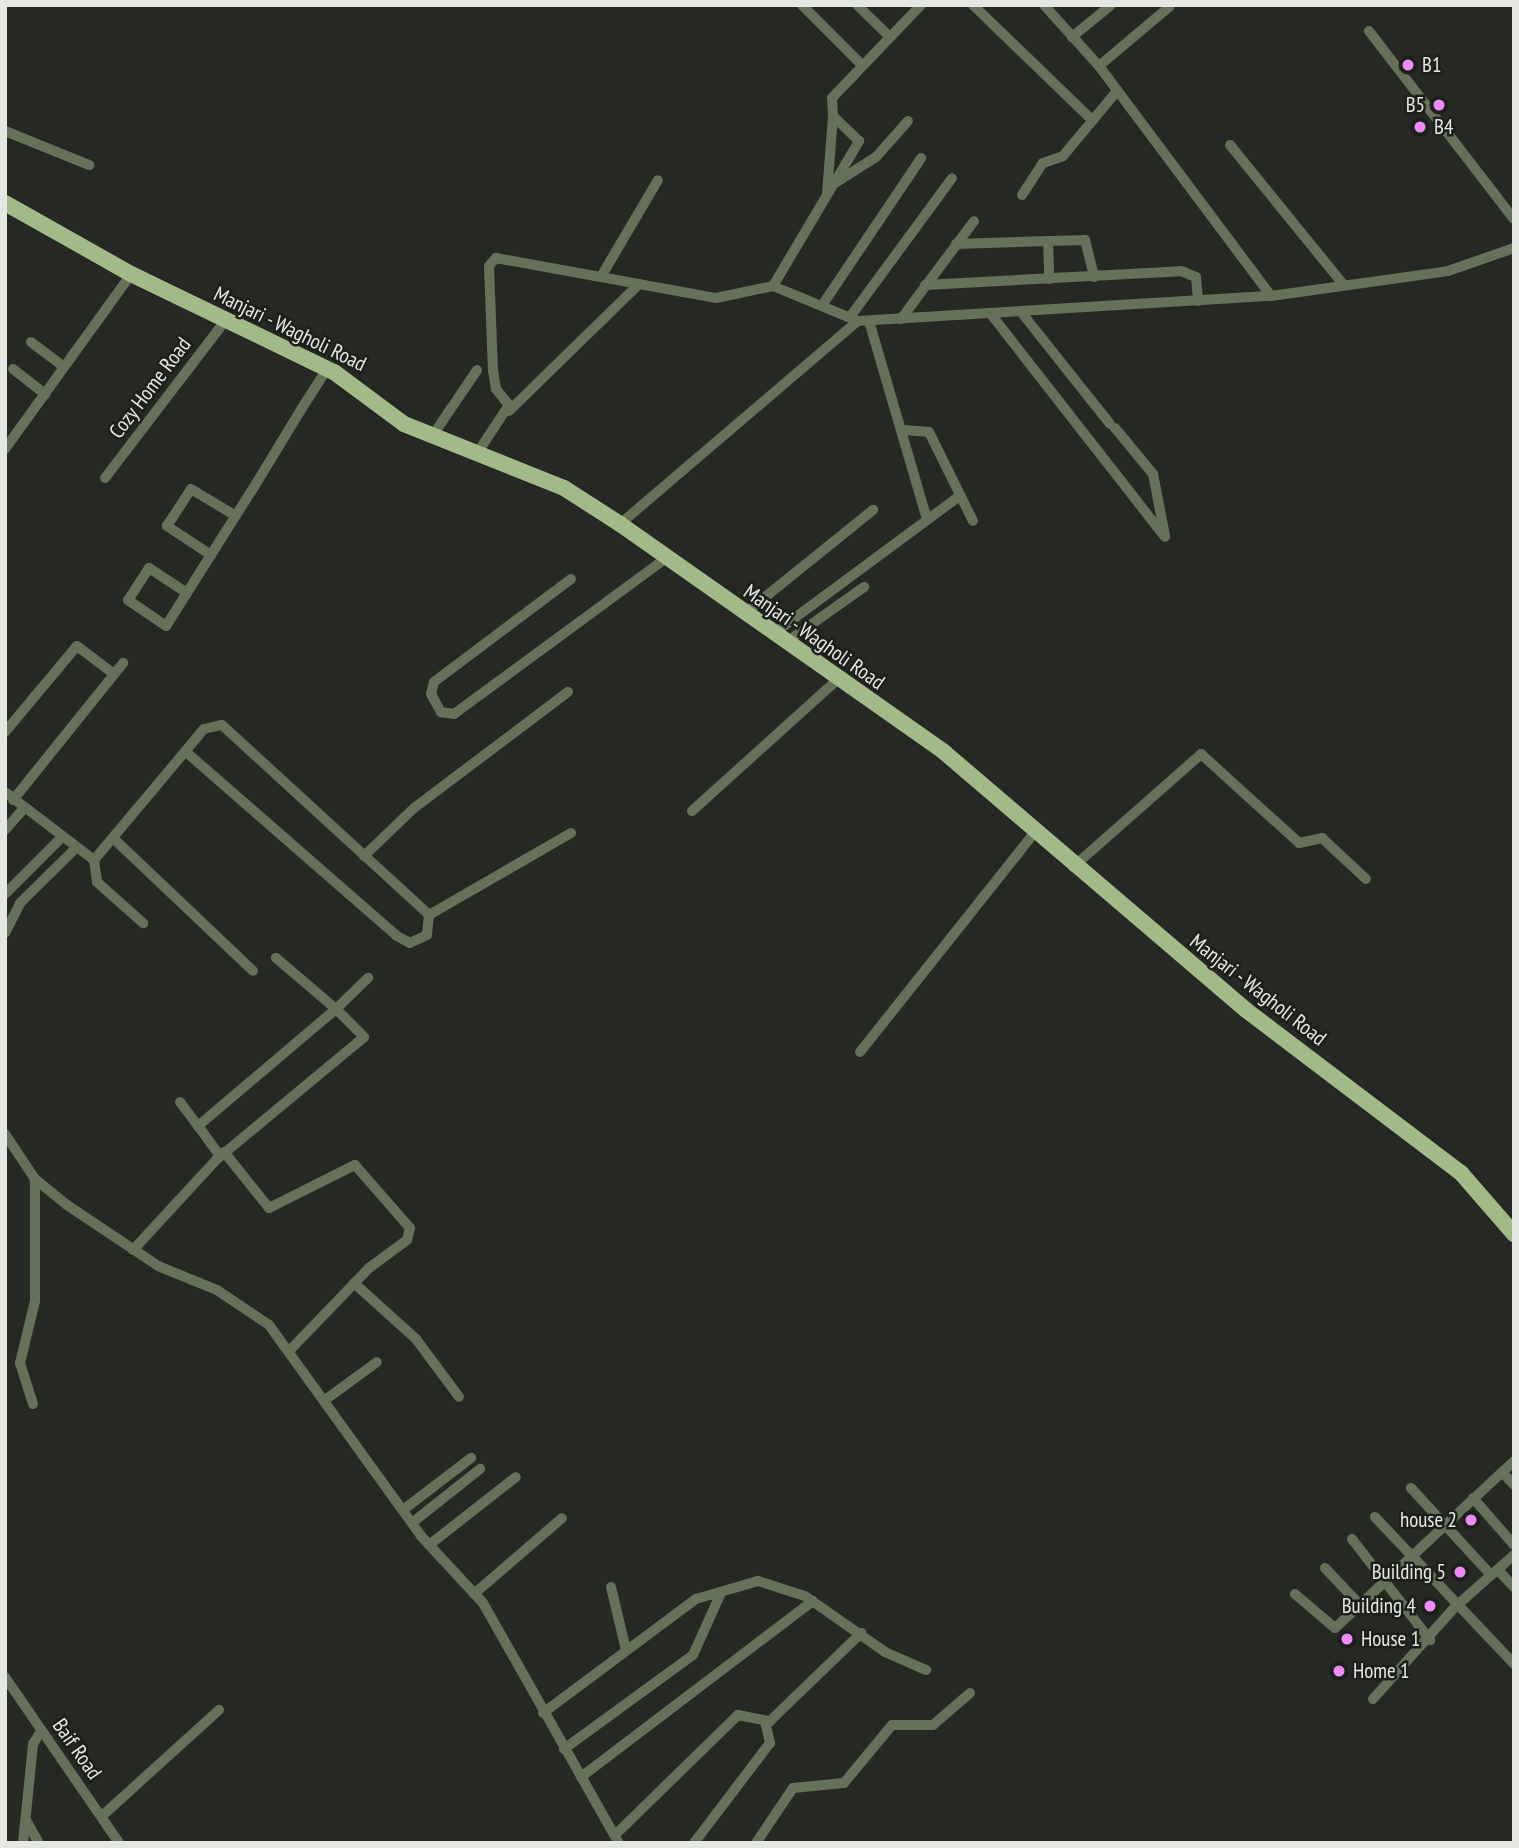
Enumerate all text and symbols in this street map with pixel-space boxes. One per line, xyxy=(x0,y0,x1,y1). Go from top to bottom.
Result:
place label: B1 xyxy=(1422,52,1441,78)
marker: B1 xyxy=(1400,57,1416,73)
place label: B5 xyxy=(1406,92,1425,118)
marker: B5 xyxy=(1431,97,1447,113)
place label: B4 xyxy=(1434,114,1453,140)
marker: B4 xyxy=(1412,119,1428,135)
street label: Manjari - Wagholi Road xyxy=(209,281,371,377)
street label: Cozy Home Road xyxy=(104,332,196,444)
street label: Manjari - Wagholi Road xyxy=(738,578,890,696)
street label: Manjari - Wagholi Road xyxy=(1184,928,1332,1052)
place label: house 2 xyxy=(1400,1507,1457,1533)
marker: house 2 xyxy=(1463,1512,1479,1528)
place label: Building 5 xyxy=(1372,1559,1446,1585)
marker: Building 5 xyxy=(1452,1564,1468,1580)
place label: Building 4 xyxy=(1342,1593,1416,1619)
marker: Building 4 xyxy=(1422,1598,1438,1614)
place label: House 1 xyxy=(1361,1626,1420,1652)
marker: House 1 xyxy=(1339,1631,1355,1647)
place label: Home 1 xyxy=(1353,1658,1410,1684)
marker: Home 1 xyxy=(1331,1663,1347,1679)
street label: Baif Road xyxy=(47,1714,107,1784)

